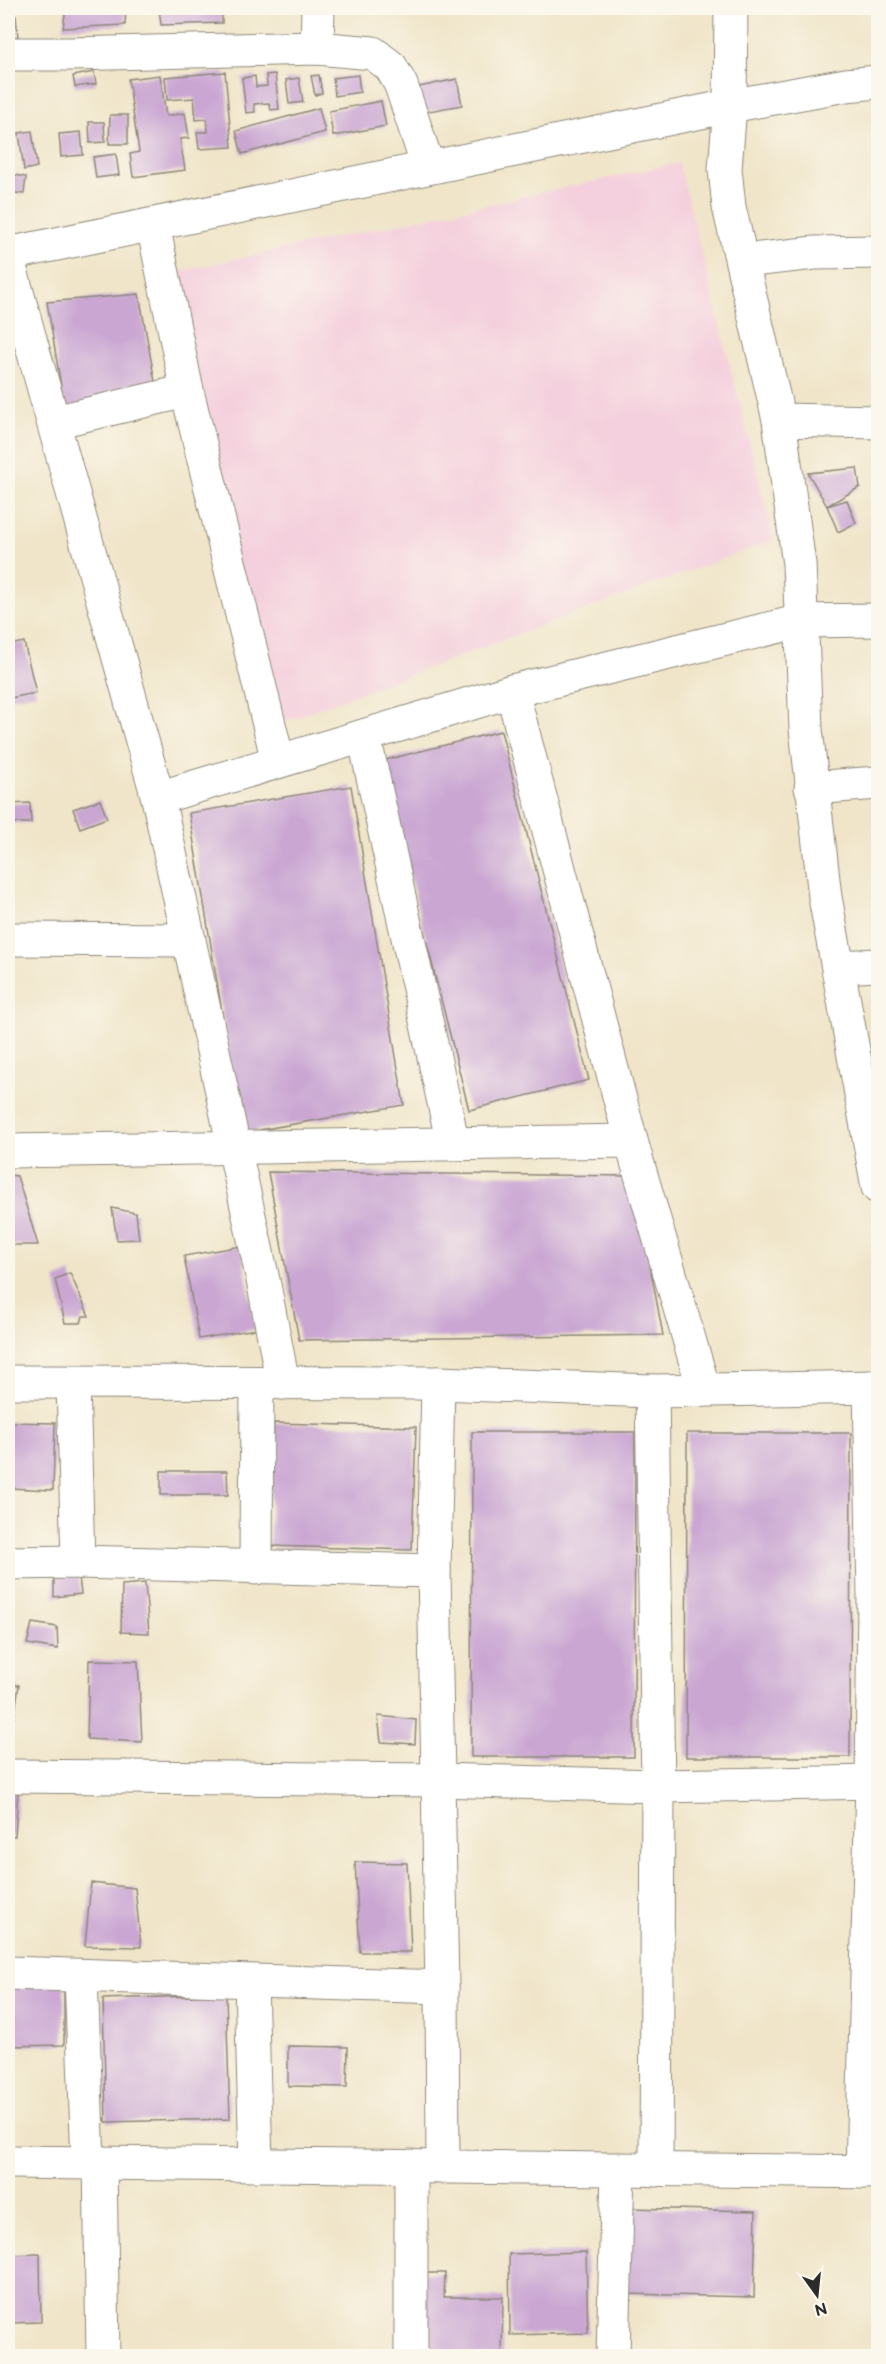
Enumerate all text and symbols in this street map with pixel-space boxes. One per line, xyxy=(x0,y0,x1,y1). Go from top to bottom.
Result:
north arrow xyxy=(787,2265,847,2325)
text: N xyxy=(812,2297,829,2319)

